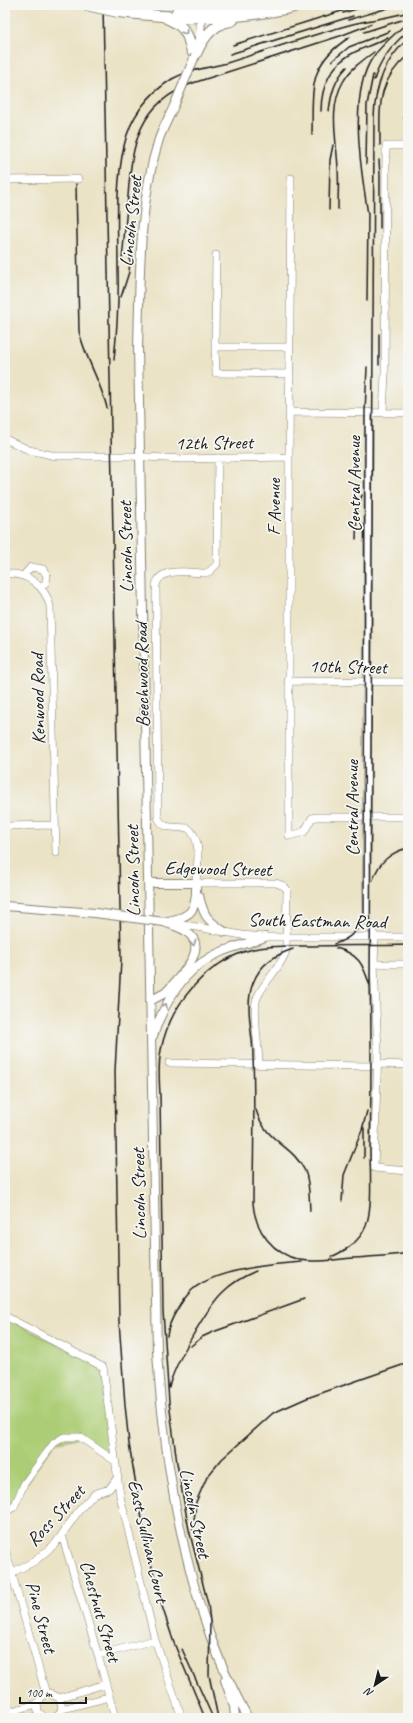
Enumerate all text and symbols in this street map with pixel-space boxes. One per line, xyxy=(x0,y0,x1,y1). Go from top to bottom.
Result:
one-way arrow xyxy=(180,28,187,35)
street label: Lincoln Street xyxy=(114,173,148,268)
street label: 12th Street xyxy=(175,430,255,456)
street label: Central Avenue xyxy=(342,434,366,532)
street label: F Avenue xyxy=(262,477,286,535)
street label: Lincoln Street xyxy=(113,500,139,593)
street label: Beechwood Road xyxy=(129,619,155,728)
street label: Kenwood Road xyxy=(25,650,51,744)
street label: 10th Street xyxy=(309,654,389,680)
street label: Central Avenue xyxy=(340,758,364,856)
street label: Lincoln Street xyxy=(120,824,146,917)
street label: Edgewood Street xyxy=(164,856,273,882)
street label: South Eastman Road xyxy=(248,908,390,934)
one-way arrow xyxy=(189,940,197,947)
one-way arrow xyxy=(160,1003,168,1010)
street label: Lincoln Street xyxy=(126,1147,152,1240)
street label: Lincoln Street xyxy=(174,1466,217,1562)
street label: East Sullivan Court xyxy=(122,1477,174,1607)
street label: Ross Street xyxy=(21,1479,91,1551)
street label: Chestnut Street xyxy=(74,1558,126,1666)
street label: Pine Street xyxy=(20,1579,62,1657)
north arrow xyxy=(355,1665,395,1705)
scale bar xyxy=(20,1679,86,1705)
text: N xyxy=(361,1684,376,1701)
text: 100 m xyxy=(26,1685,53,1701)

